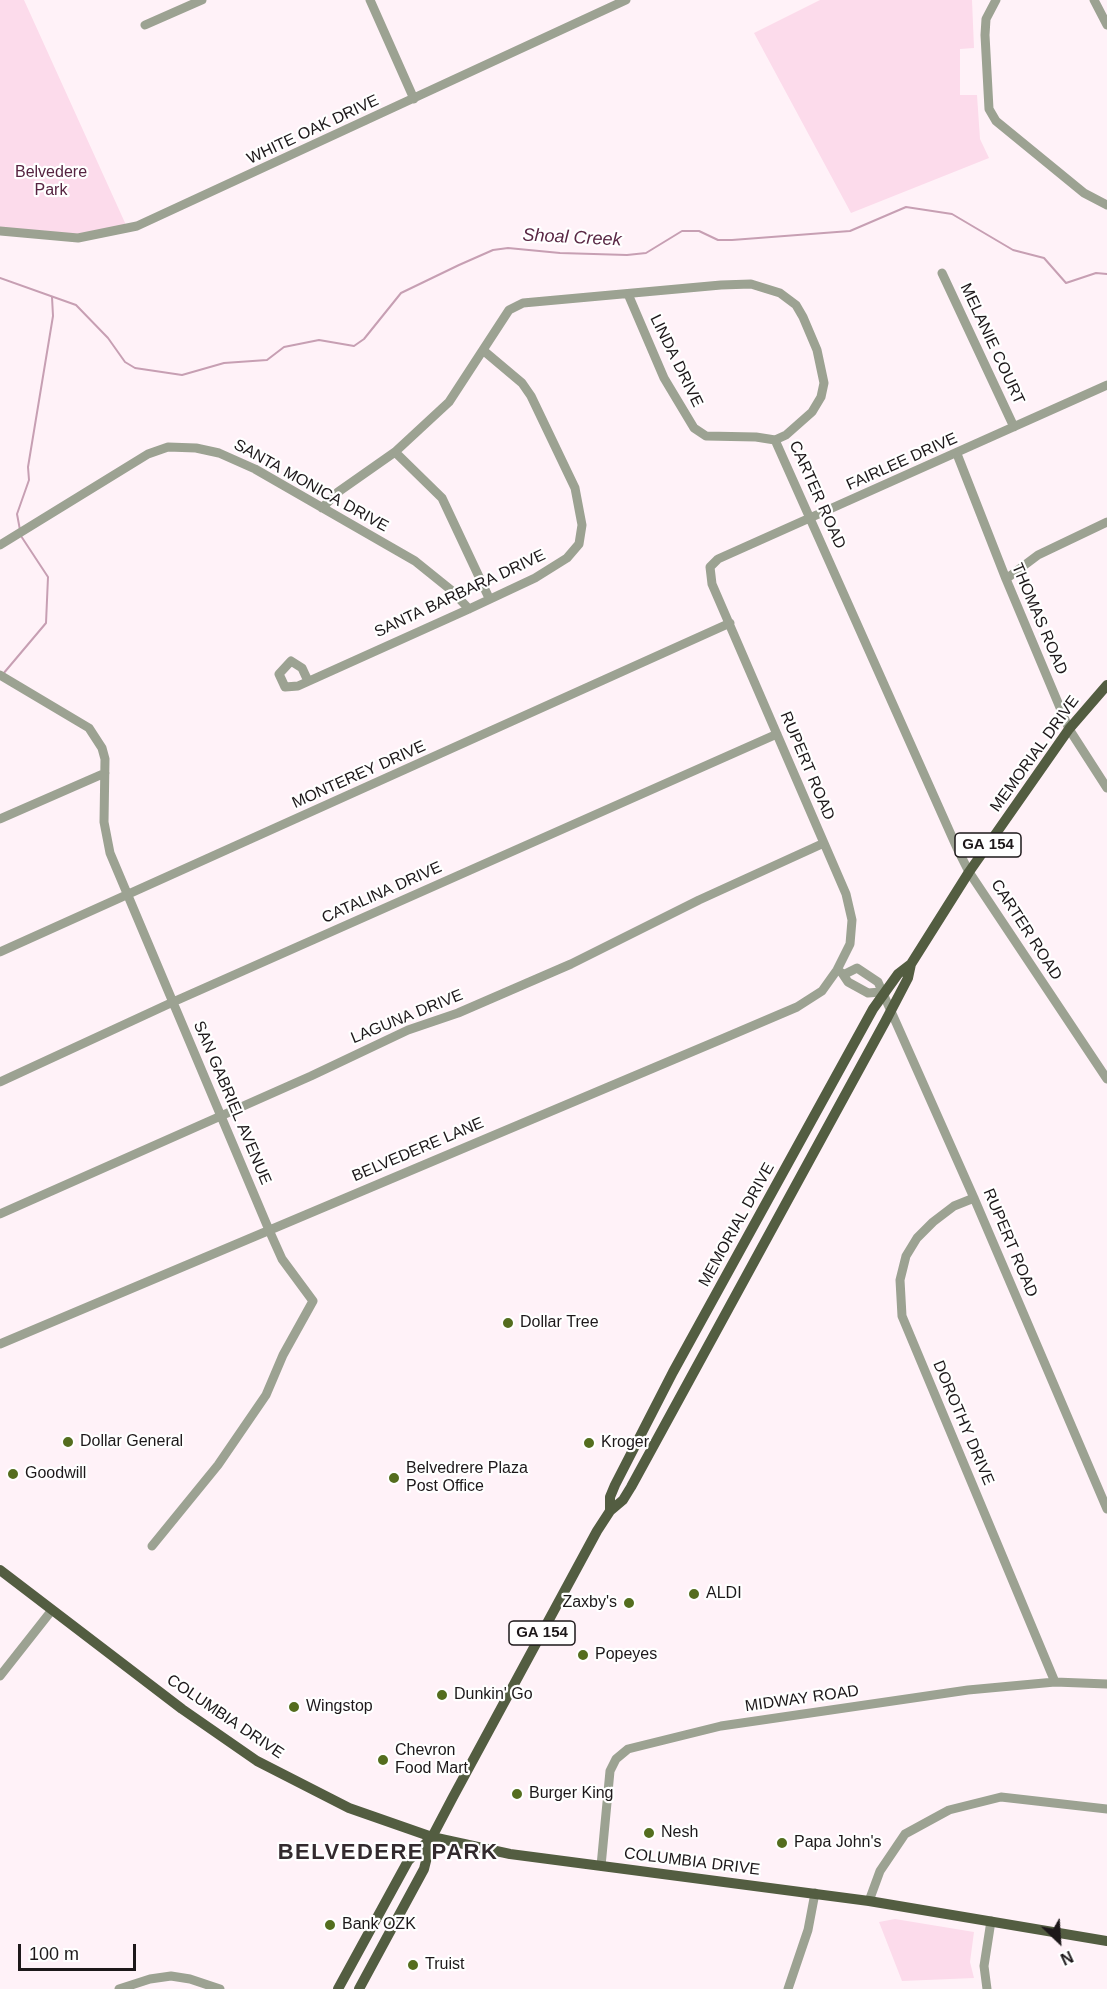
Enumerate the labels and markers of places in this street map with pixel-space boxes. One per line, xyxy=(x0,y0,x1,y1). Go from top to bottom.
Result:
place label: Dollar Tree xyxy=(520,1313,599,1333)
marker: Dollar Tree xyxy=(501,1316,515,1330)
place label: Dollar General xyxy=(80,1432,183,1452)
place label: Kroger xyxy=(601,1433,649,1453)
marker: Dollar General xyxy=(61,1435,75,1449)
marker: Kroger xyxy=(582,1436,596,1450)
place label: Belvedrere Plaza Post Office xyxy=(406,1459,528,1497)
place label: Goodwill xyxy=(25,1464,86,1484)
marker: Goodwill xyxy=(6,1467,20,1481)
marker: Belvedrere Plaza Post Office xyxy=(387,1471,401,1485)
place label: ALDI xyxy=(706,1584,742,1604)
marker: ALDI xyxy=(687,1587,701,1601)
place label: Zaxby's xyxy=(562,1593,617,1613)
marker: Zaxby's xyxy=(622,1596,636,1610)
place label: Popeyes xyxy=(595,1645,657,1665)
marker: Popeyes xyxy=(576,1648,590,1662)
place label: Dunkin' Go xyxy=(454,1685,533,1705)
marker: Dunkin' Go xyxy=(435,1688,449,1702)
place label: Wingstop xyxy=(306,1697,373,1717)
marker: Wingstop xyxy=(287,1700,301,1714)
place label: Chevron Food Mart xyxy=(395,1741,468,1779)
marker: Chevron Food Mart xyxy=(376,1753,390,1767)
place label: Burger King xyxy=(529,1784,613,1804)
marker: Burger King xyxy=(510,1787,524,1801)
place label: Nesh xyxy=(661,1823,698,1843)
marker: Nesh xyxy=(642,1826,656,1840)
place label: Papa John's xyxy=(794,1833,882,1853)
marker: Papa John's xyxy=(775,1836,789,1850)
place label: Bank OZK xyxy=(342,1915,416,1935)
marker: Bank OZK xyxy=(323,1918,337,1932)
place label: Truist xyxy=(425,1955,464,1975)
marker: Truist xyxy=(406,1958,420,1972)

